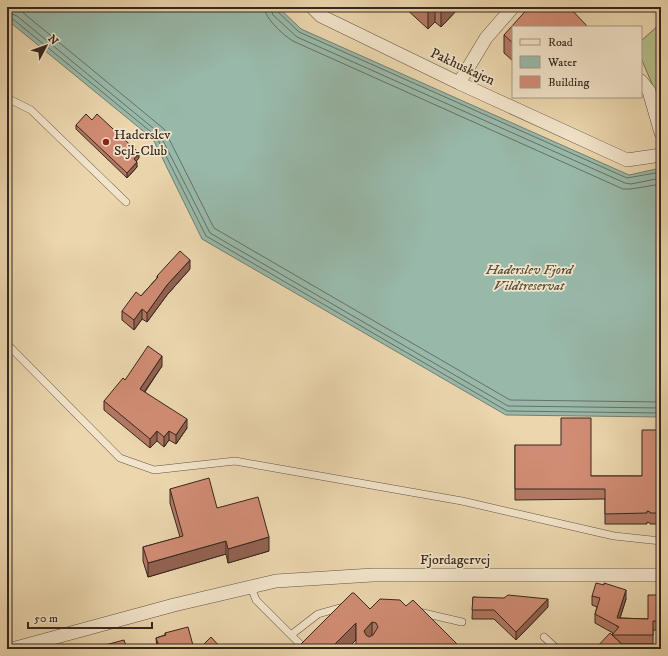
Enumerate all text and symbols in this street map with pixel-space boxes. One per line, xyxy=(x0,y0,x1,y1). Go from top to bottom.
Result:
north arrow xyxy=(26,26,66,66)
legend xyxy=(512,26,642,98)
text: N xyxy=(45,32,61,48)
text: Road xyxy=(548,35,573,50)
street label: Pakhuskajen xyxy=(427,44,498,90)
text: Water xyxy=(547,55,577,70)
text: Building xyxy=(548,75,589,90)
place label: Haderslev Sejl-Club xyxy=(114,126,171,160)
marker: Haderslev Sejl-Club xyxy=(101,137,111,147)
park label: Haderslev Fjord Vildtreservat xyxy=(485,261,575,295)
street label: Fjordagervej xyxy=(420,551,490,569)
scale bar xyxy=(28,604,152,630)
text: 50 m xyxy=(34,611,58,626)

